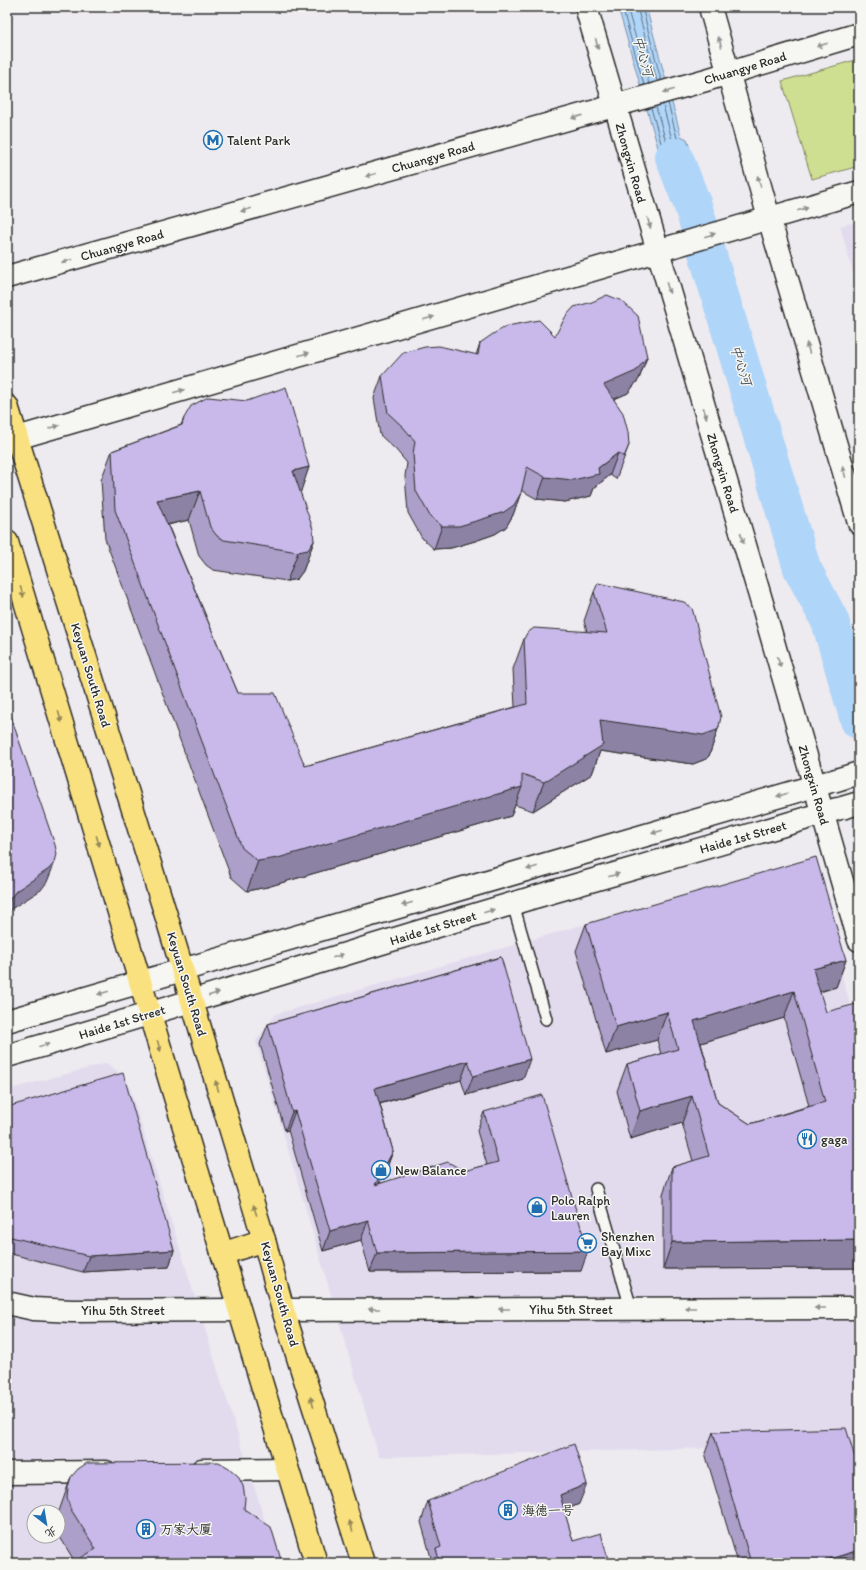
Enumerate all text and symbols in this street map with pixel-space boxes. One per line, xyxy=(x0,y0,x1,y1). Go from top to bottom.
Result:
water label: 中心河 xyxy=(629,33,658,80)
one-way arrow xyxy=(717,36,723,48)
one-way arrow xyxy=(594,39,600,51)
one-way arrow xyxy=(815,42,827,48)
street label: Chuangye Road xyxy=(702,48,788,88)
one-way arrow xyxy=(663,88,675,94)
one-way arrow xyxy=(570,114,583,120)
street label: Zhongxin Road xyxy=(612,121,650,205)
metro station icon: Talent Park xyxy=(202,129,224,151)
place label: Talent Park xyxy=(227,133,291,148)
street label: Chuangye Road xyxy=(390,138,476,176)
one-way arrow xyxy=(365,172,377,178)
one-way arrow xyxy=(756,174,762,186)
one-way arrow xyxy=(797,206,809,212)
one-way arrow xyxy=(239,207,251,213)
one-way arrow xyxy=(646,217,652,229)
street label: Chuangye Road xyxy=(79,226,165,264)
one-way arrow xyxy=(704,232,716,238)
one-way arrow xyxy=(60,258,73,264)
one-way arrow xyxy=(665,283,671,295)
one-way arrow xyxy=(423,315,435,321)
one-way arrow xyxy=(805,341,811,353)
water label: 中心河 xyxy=(727,342,756,389)
one-way arrow xyxy=(298,351,310,357)
one-way arrow xyxy=(173,388,185,394)
one-way arrow xyxy=(702,407,708,419)
one-way arrow xyxy=(49,424,61,430)
street label: Zhongxin Road xyxy=(704,431,742,515)
one-way arrow xyxy=(841,466,847,478)
one-way arrow xyxy=(739,532,745,544)
one-way arrow xyxy=(19,587,25,599)
street label: Keyuan South Road xyxy=(68,621,114,729)
one-way arrow xyxy=(776,657,782,669)
one-way arrow xyxy=(57,711,63,723)
street label: Zhongxin Road xyxy=(795,743,833,827)
one-way arrow xyxy=(775,792,787,798)
street label: Haide 1st Street xyxy=(698,817,788,857)
one-way arrow xyxy=(651,829,663,835)
one-way arrow xyxy=(95,835,101,847)
one-way arrow xyxy=(526,865,538,871)
one-way arrow xyxy=(608,871,620,877)
one-way arrow xyxy=(401,901,413,907)
street label: Haide 1st Street xyxy=(388,908,478,948)
one-way arrow xyxy=(484,908,496,914)
street label: Keyuan South Road xyxy=(164,930,210,1038)
one-way arrow xyxy=(332,953,344,959)
one-way arrow xyxy=(96,990,108,996)
one-way arrow xyxy=(208,991,220,997)
street label: Haide 1st Street xyxy=(77,1002,167,1042)
one-way arrow xyxy=(157,1040,163,1052)
one-way arrow xyxy=(39,1042,51,1048)
one-way arrow xyxy=(214,1080,220,1092)
restaurant icon: gaga xyxy=(796,1128,818,1150)
place label: gaga xyxy=(821,1132,848,1147)
shop icon: New Balance xyxy=(370,1159,392,1181)
place label: New Balance xyxy=(395,1163,466,1178)
place label: Polo Ralph Lauren xyxy=(551,1193,610,1223)
shop icon: Polo Ralph Lauren xyxy=(526,1196,548,1218)
one-way arrow xyxy=(252,1204,258,1216)
place label: Shenzhen Bay Mixc xyxy=(601,1229,655,1259)
supermarket icon: Shenzhen Bay Mixc xyxy=(576,1232,598,1254)
street label: Keyuan South Road xyxy=(258,1240,302,1348)
street label: Yihu 5th Street xyxy=(529,1302,613,1317)
street label: Yihu 5th Street xyxy=(81,1303,165,1318)
one-way arrow xyxy=(683,1305,696,1311)
one-way arrow xyxy=(813,1305,826,1311)
one-way arrow xyxy=(367,1306,380,1312)
one-way arrow xyxy=(497,1306,510,1312)
one-way arrow xyxy=(309,1395,315,1407)
building icon: 海德一号 xyxy=(497,1499,519,1521)
place label: 海德一号 xyxy=(522,1503,574,1518)
north arrow xyxy=(26,1504,66,1544)
building icon: 万家大厦 xyxy=(135,1518,157,1540)
one-way arrow xyxy=(348,1519,354,1531)
place label: 万家大厦 xyxy=(160,1522,212,1537)
text: 北 xyxy=(43,1524,59,1541)

